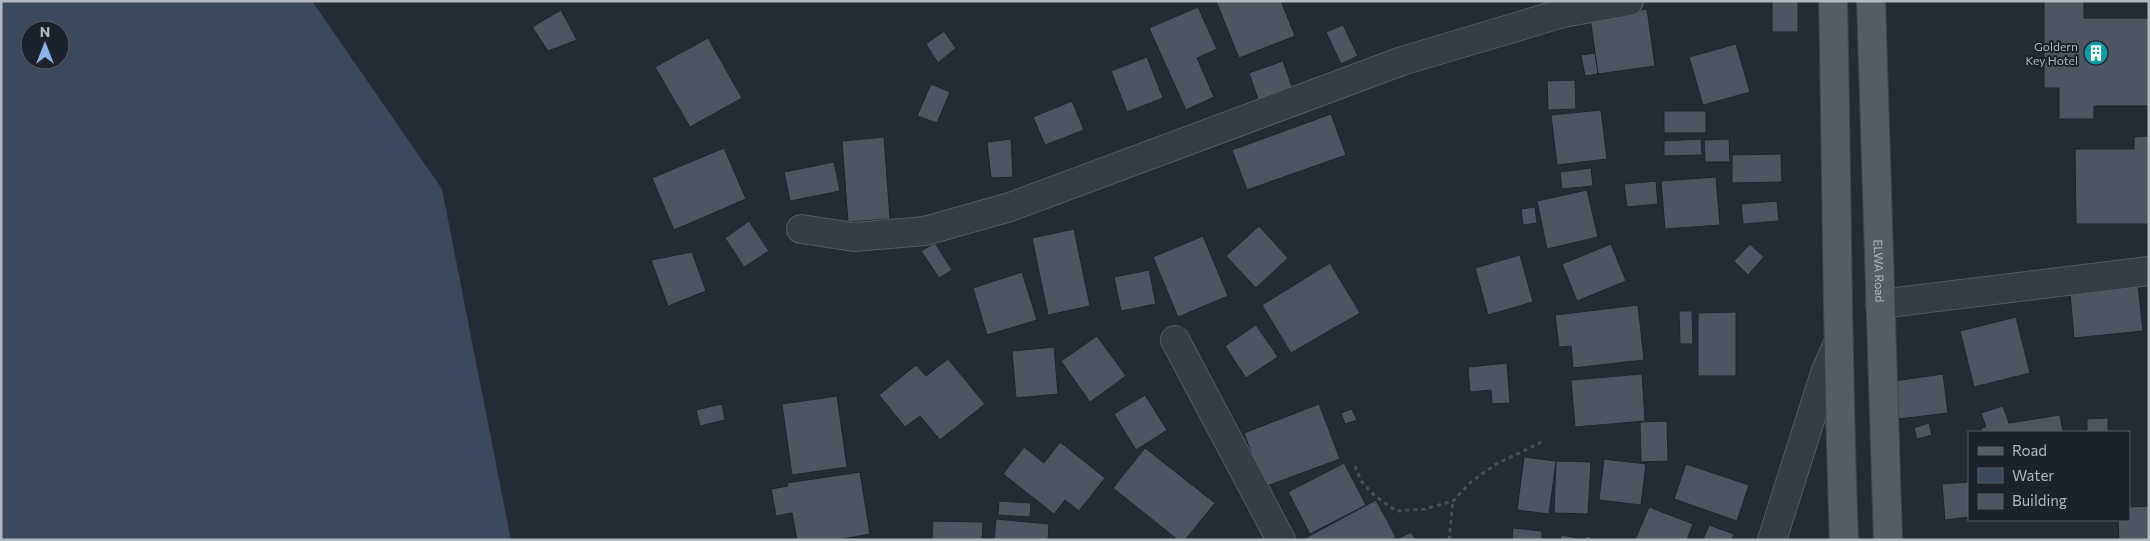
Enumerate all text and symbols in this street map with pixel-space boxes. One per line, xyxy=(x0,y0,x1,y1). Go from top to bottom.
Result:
north arrow xyxy=(20,20,70,70)
text: N xyxy=(40,23,50,40)
place label: Goldern Key Hotel xyxy=(2025,39,2078,67)
building icon: Goldern Key Hotel xyxy=(2083,40,2109,66)
street label: ELWA Road xyxy=(1872,239,1888,303)
legend xyxy=(1968,431,2130,521)
text: Road xyxy=(2012,441,2047,459)
text: Water xyxy=(2012,466,2054,484)
text: Building xyxy=(2012,491,2067,509)

